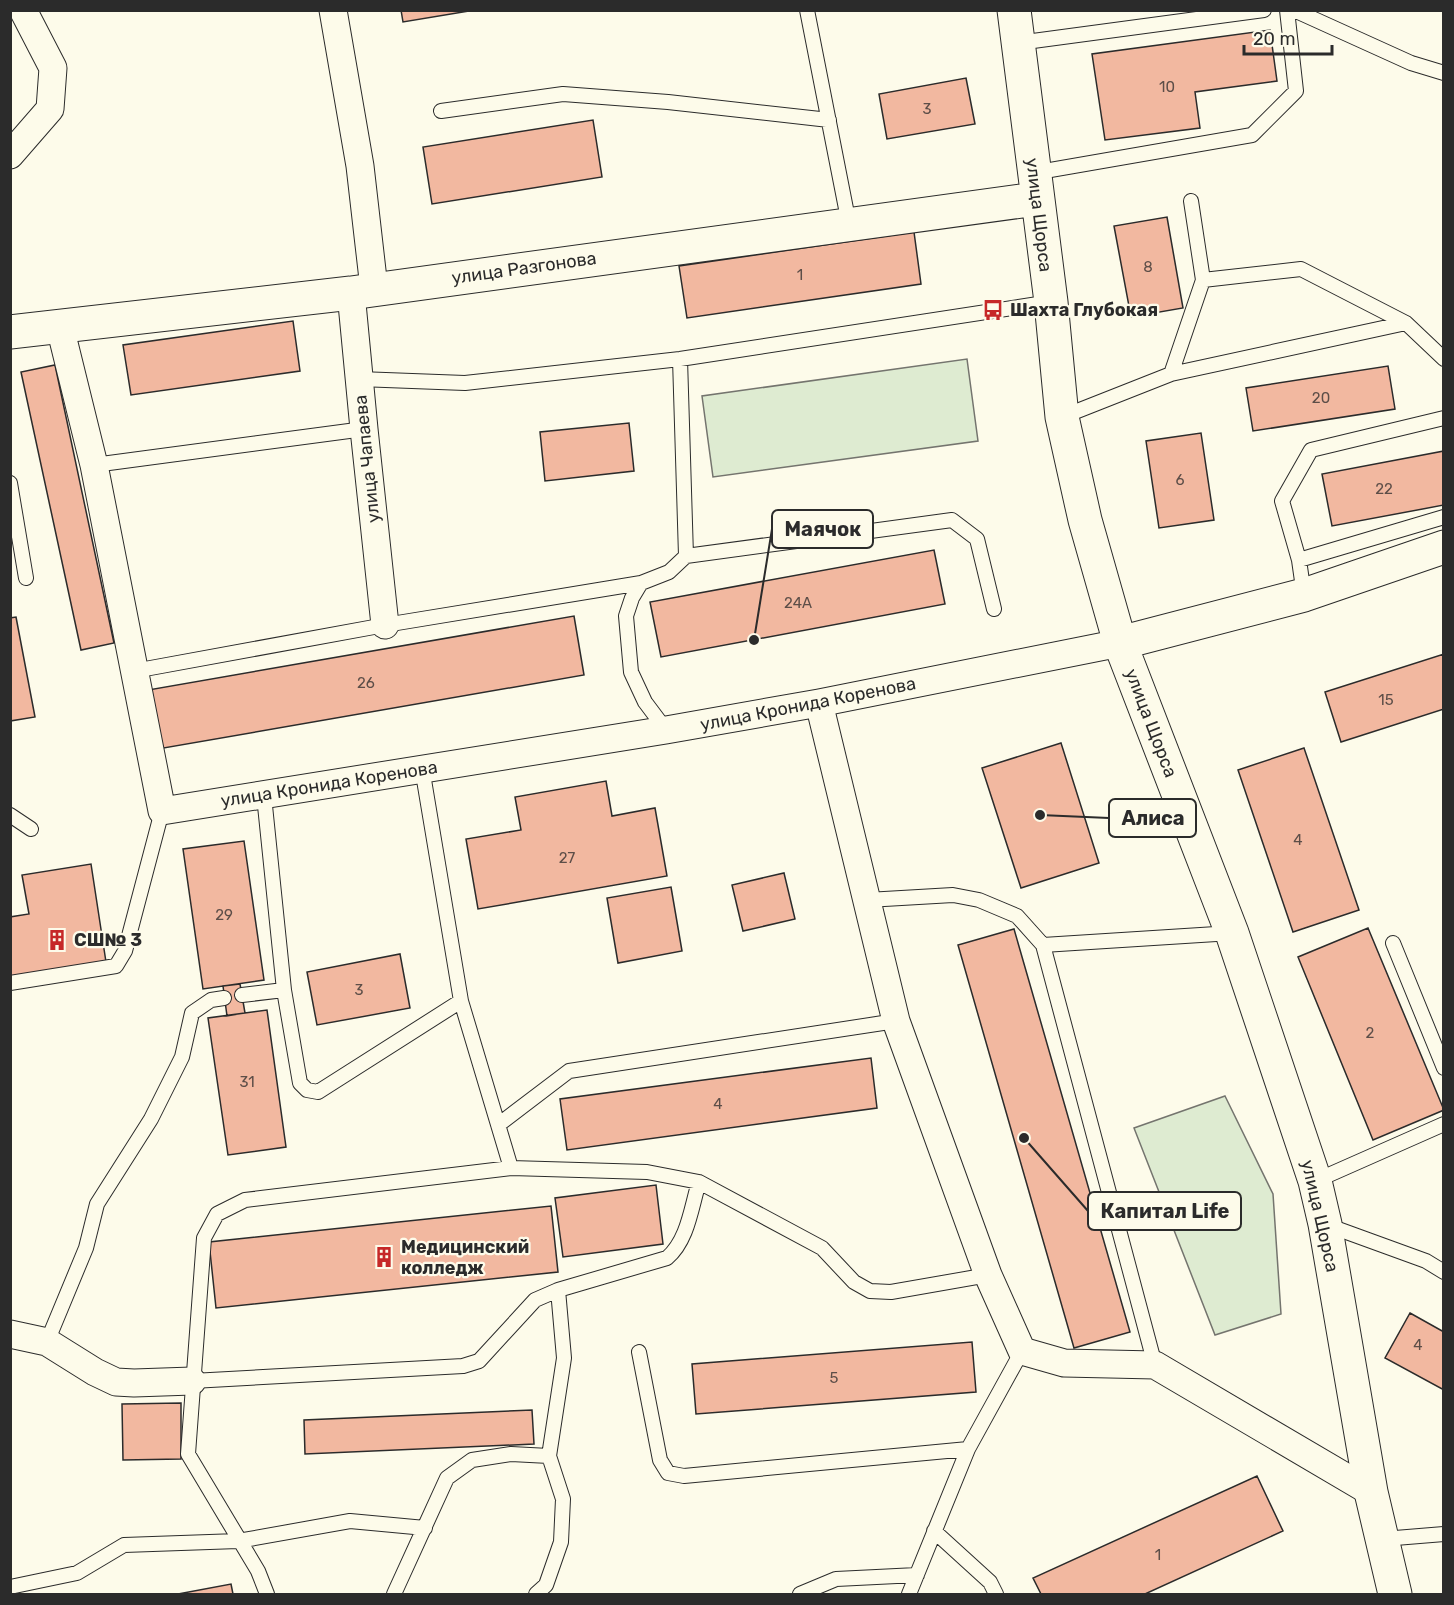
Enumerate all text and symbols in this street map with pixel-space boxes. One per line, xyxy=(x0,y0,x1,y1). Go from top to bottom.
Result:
scale bar xyxy=(1244,18,1332,56)
text: 20 m xyxy=(1253,28,1295,50)
house number: 10 xyxy=(1159,78,1175,96)
house number: 3 xyxy=(922,100,932,118)
street label: улица Щорса xyxy=(1021,157,1057,273)
street label: улица Разгонова xyxy=(450,247,598,289)
house number: 8 xyxy=(1143,258,1153,276)
house number: 1 xyxy=(797,266,803,284)
bus stop icon: Шахта Глубокая xyxy=(981,298,1005,322)
place label: Шахта Глубокая xyxy=(1010,299,1158,321)
house number: 20 xyxy=(1312,389,1330,407)
street label: улица Чапаева xyxy=(349,394,385,524)
house number: 6 xyxy=(1175,471,1185,489)
house number: 22 xyxy=(1375,480,1393,498)
callout: Маячок xyxy=(772,510,873,548)
text: Маячок xyxy=(785,517,861,541)
house number: 24А xyxy=(784,594,812,612)
street label: улица Щорса xyxy=(1120,666,1182,780)
street label: улица Кронида Коренова xyxy=(698,672,918,736)
house number: 26 xyxy=(357,674,375,692)
house number: 15 xyxy=(1378,691,1394,709)
street label: улица Кронида Коренова xyxy=(219,756,439,812)
callout: Алиса xyxy=(1109,799,1196,837)
text: Алиса xyxy=(1121,806,1185,830)
house number: 4 xyxy=(1293,831,1303,849)
house number: 27 xyxy=(559,849,576,867)
house number: 29 xyxy=(215,906,233,924)
building icon: СШ№ 3 xyxy=(45,928,69,952)
place label: СШ№ 3 xyxy=(74,929,142,951)
house number: 3 xyxy=(354,981,364,999)
house number: 2 xyxy=(1366,1024,1375,1042)
house number: 31 xyxy=(239,1073,255,1091)
house number: 4 xyxy=(713,1095,723,1113)
street label: улица Щорса xyxy=(1296,1158,1344,1274)
callout: Капитал Life xyxy=(1088,1192,1241,1230)
text: Капитал Life xyxy=(1101,1199,1230,1223)
place label: Медицинский колледж xyxy=(401,1236,529,1279)
building icon: Медицинский колледж xyxy=(372,1245,396,1269)
house number: 4 xyxy=(1413,1336,1423,1354)
house number: 5 xyxy=(830,1369,839,1387)
house number: 1 xyxy=(1155,1546,1161,1564)

